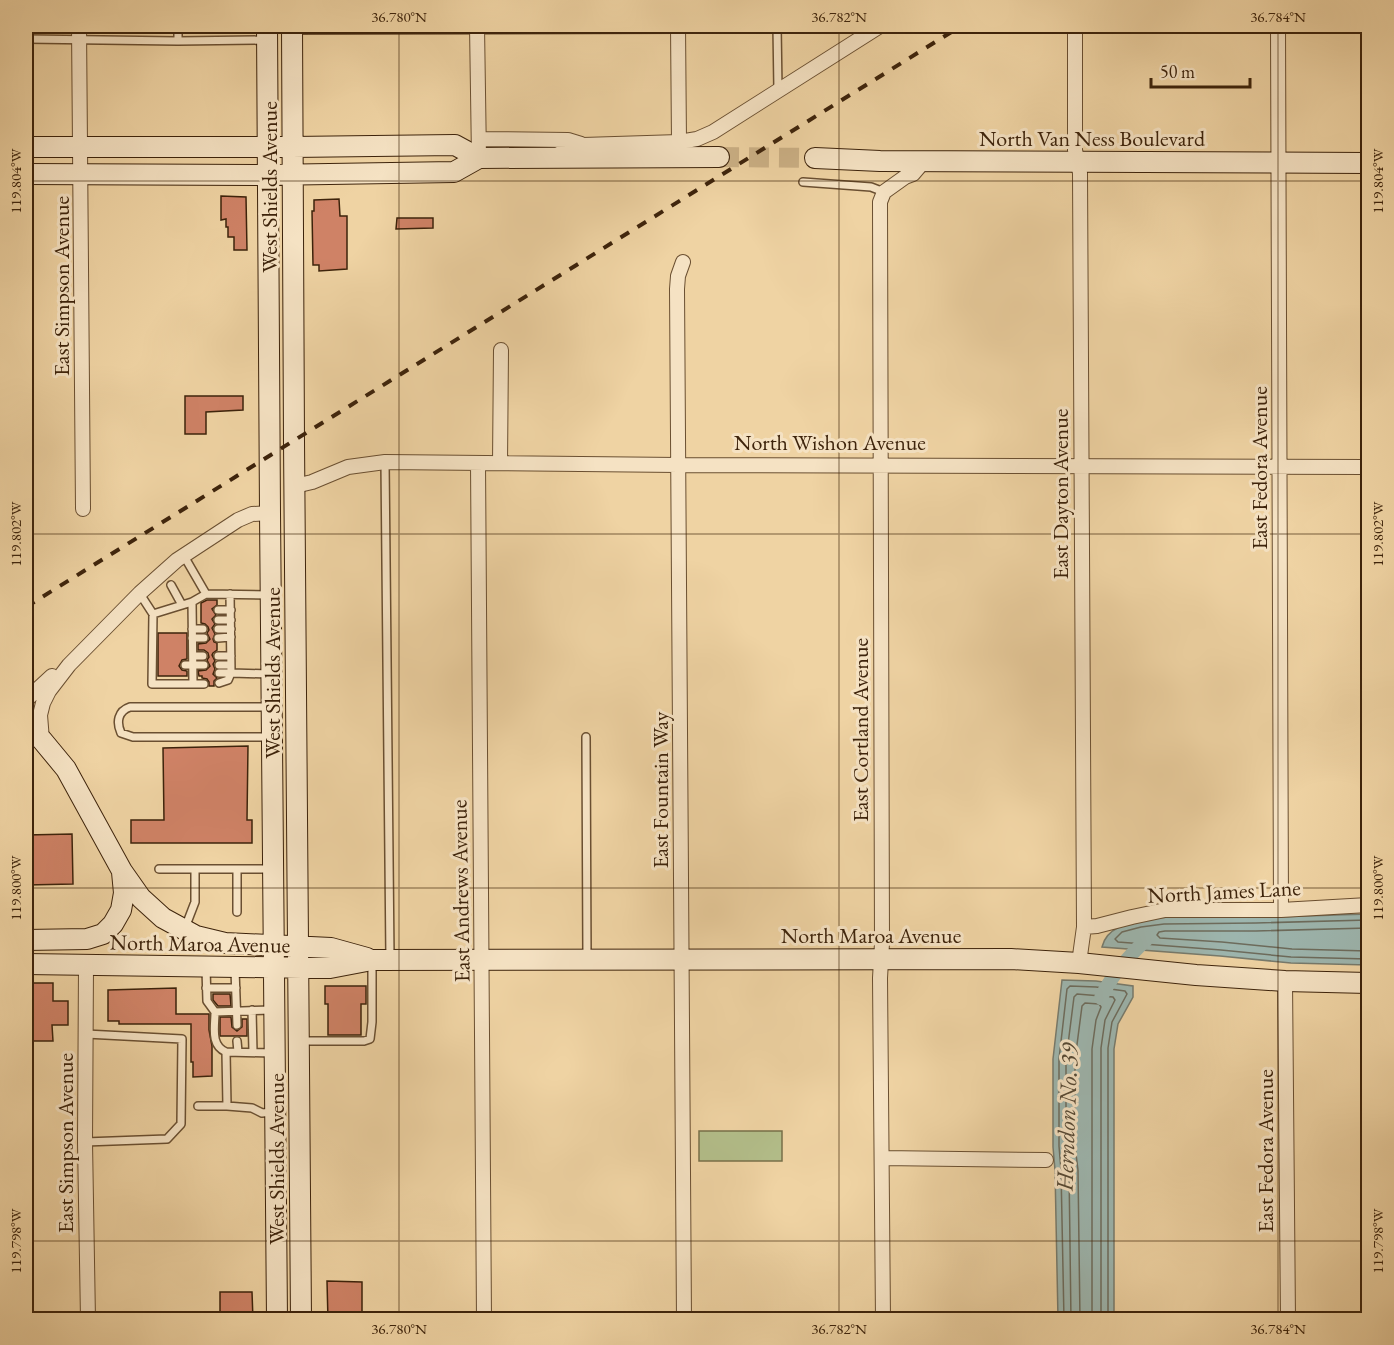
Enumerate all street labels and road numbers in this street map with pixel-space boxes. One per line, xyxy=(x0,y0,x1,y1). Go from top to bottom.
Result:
street label: West Shields Avenue xyxy=(255,101,284,273)
street label: North Van Ness Boulevard xyxy=(979,124,1206,153)
street label: East Simpson Avenue xyxy=(47,195,76,376)
street label: East Fedora Avenue xyxy=(1245,386,1274,550)
street label: East Dayton Avenue xyxy=(1046,408,1075,579)
street label: North Wishon Avenue xyxy=(734,428,926,457)
street label: West Shields Avenue xyxy=(258,587,287,759)
street label: East Cortland Avenue xyxy=(846,638,875,822)
street label: East Fountain Way xyxy=(646,711,675,869)
street label: East Andrews Avenue xyxy=(444,799,477,983)
street label: North James Lane xyxy=(1147,873,1302,910)
street label: North Maroa Avenue xyxy=(781,921,962,950)
street label: North Maroa Avenue xyxy=(109,927,291,960)
street label: East Simpson Avenue xyxy=(51,1052,80,1233)
street label: East Fedora Avenue xyxy=(1251,1069,1280,1233)
street label: West Shields Avenue xyxy=(262,1073,291,1245)

